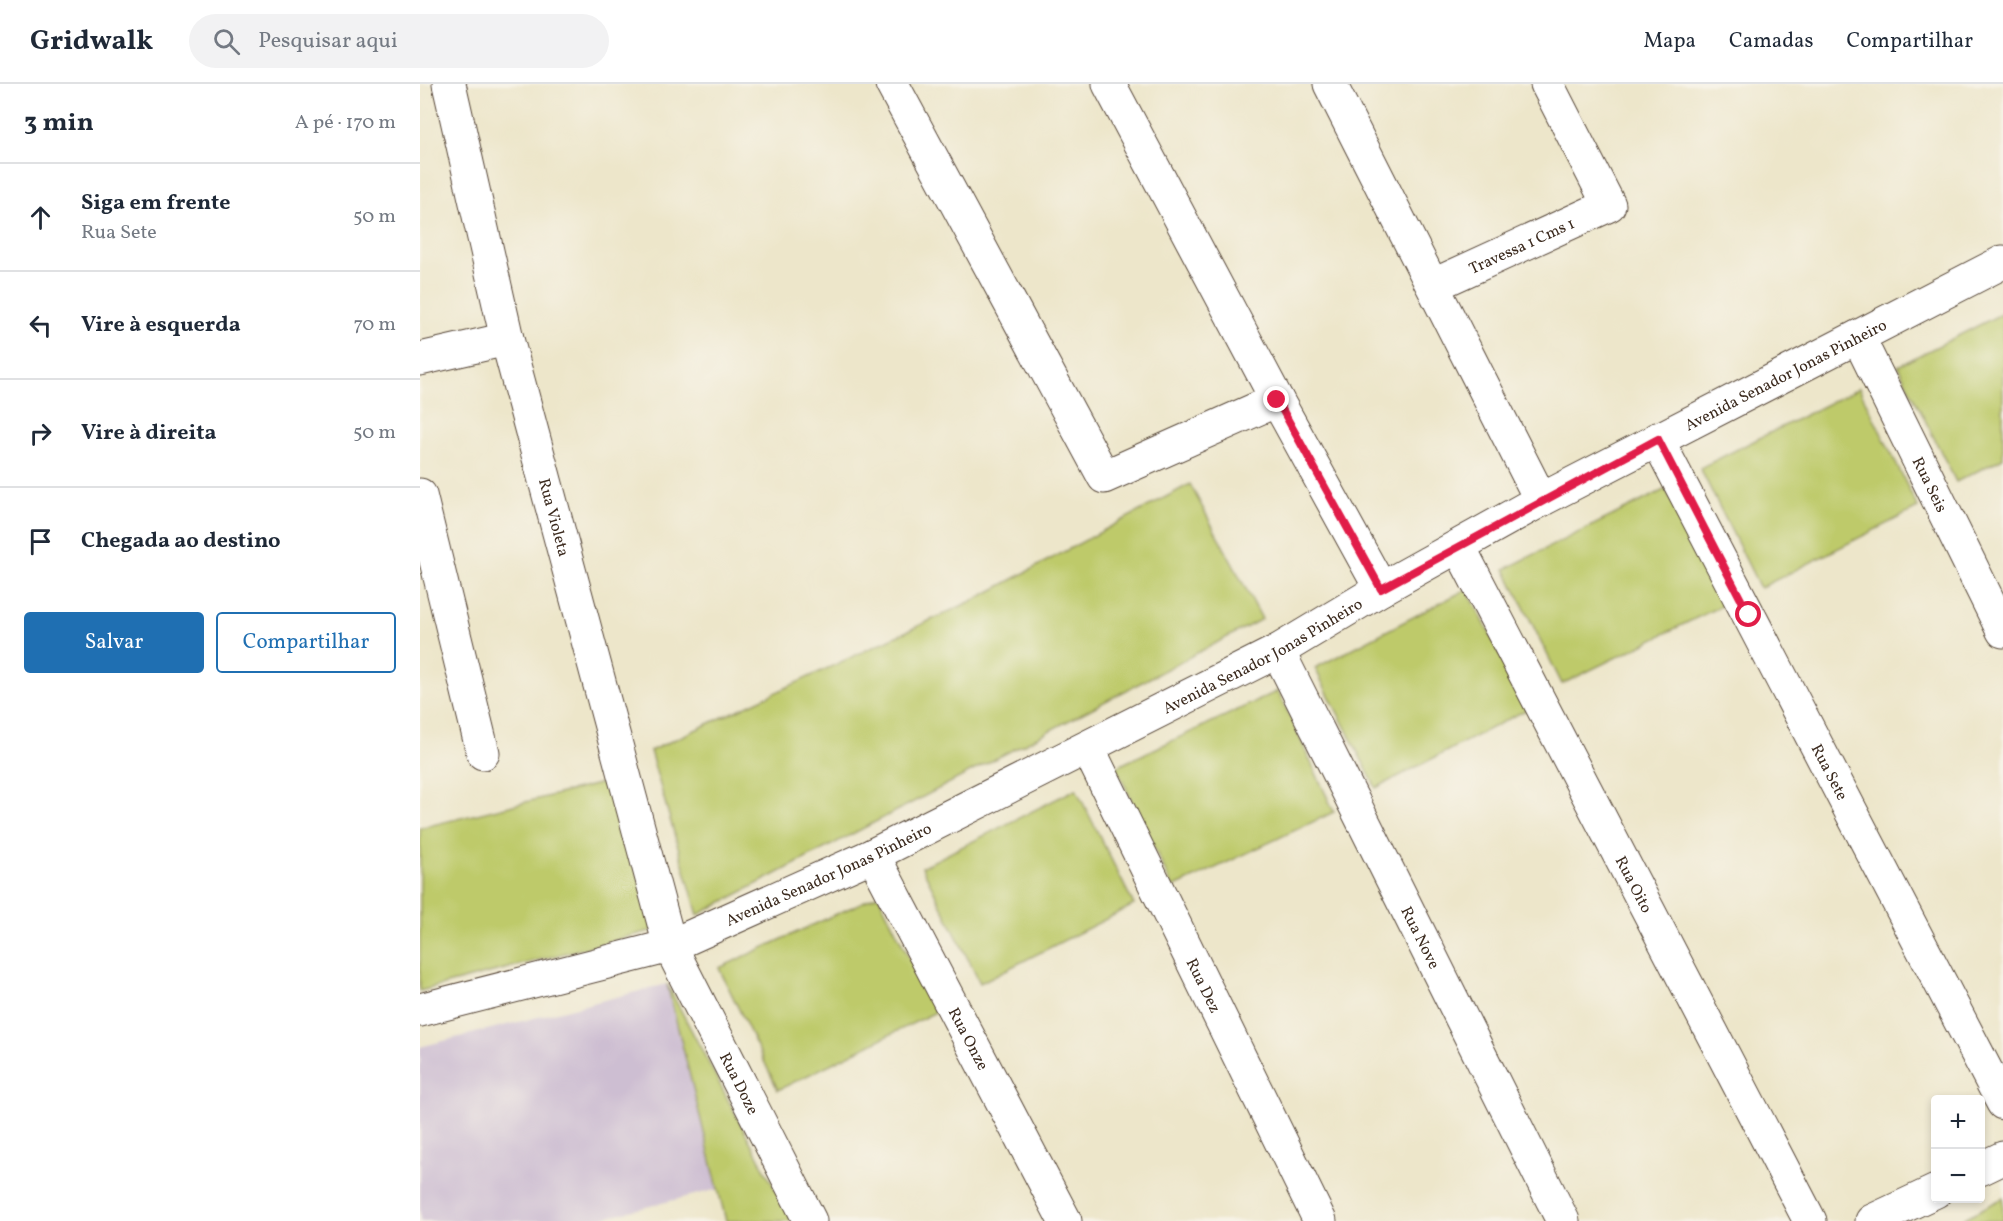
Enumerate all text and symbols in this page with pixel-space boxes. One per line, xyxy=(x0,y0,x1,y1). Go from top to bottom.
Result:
search box xyxy=(189,14,609,68)
text: Gridwalk xyxy=(30,22,153,61)
icon: search xyxy=(210,25,243,58)
text: Pesquisar aqui xyxy=(258,26,398,57)
text: Mapa xyxy=(1643,27,1696,56)
text: Camadas xyxy=(1729,27,1813,56)
text: Compartilhar xyxy=(1846,27,1973,56)
text: 3 min xyxy=(24,105,94,141)
text: A pé · 170 m xyxy=(295,109,396,137)
text: Siga em frente xyxy=(81,188,231,219)
icon: ahead xyxy=(24,201,57,234)
text: 50 m xyxy=(353,203,396,231)
street label: Travessa 1 Cms 1 xyxy=(1466,213,1579,281)
text: Rua Sete xyxy=(81,219,157,247)
icon: left xyxy=(24,309,57,342)
text: Vire à esquerda xyxy=(81,310,241,341)
text: 70 m xyxy=(353,311,396,339)
street label: Avenida Senador Jonas Pinheiro xyxy=(1681,315,1891,437)
route end xyxy=(1263,386,1289,412)
icon: right xyxy=(24,417,57,450)
text: Vire à direita xyxy=(81,418,217,449)
text: 50 m xyxy=(353,419,396,447)
street label: Rua Seis xyxy=(1906,454,1952,517)
street label: Rua Violeta xyxy=(532,476,574,559)
icon: arrive xyxy=(24,525,57,558)
text: Chegada ao destino xyxy=(81,526,281,557)
street label: Avenida Senador Jonas Pinheiro xyxy=(1159,594,1367,720)
route start xyxy=(1735,601,1761,627)
button: Salvar xyxy=(24,612,204,673)
button: Compartilhar xyxy=(216,612,396,673)
street label: Rua Sete xyxy=(1805,741,1852,804)
street label: Avenida Senador Jonas Pinheiro xyxy=(723,818,936,933)
street label: Rua Oito xyxy=(1609,853,1657,917)
street label: Rua Nove xyxy=(1394,903,1444,973)
street label: Rua Dez xyxy=(1180,955,1225,1017)
street label: Rua Onze xyxy=(942,1004,993,1074)
street label: Rua Doze xyxy=(713,1049,763,1119)
map controls xyxy=(1931,1095,1985,1203)
button: + xyxy=(1931,1095,1985,1149)
button: − xyxy=(1931,1149,1985,1203)

